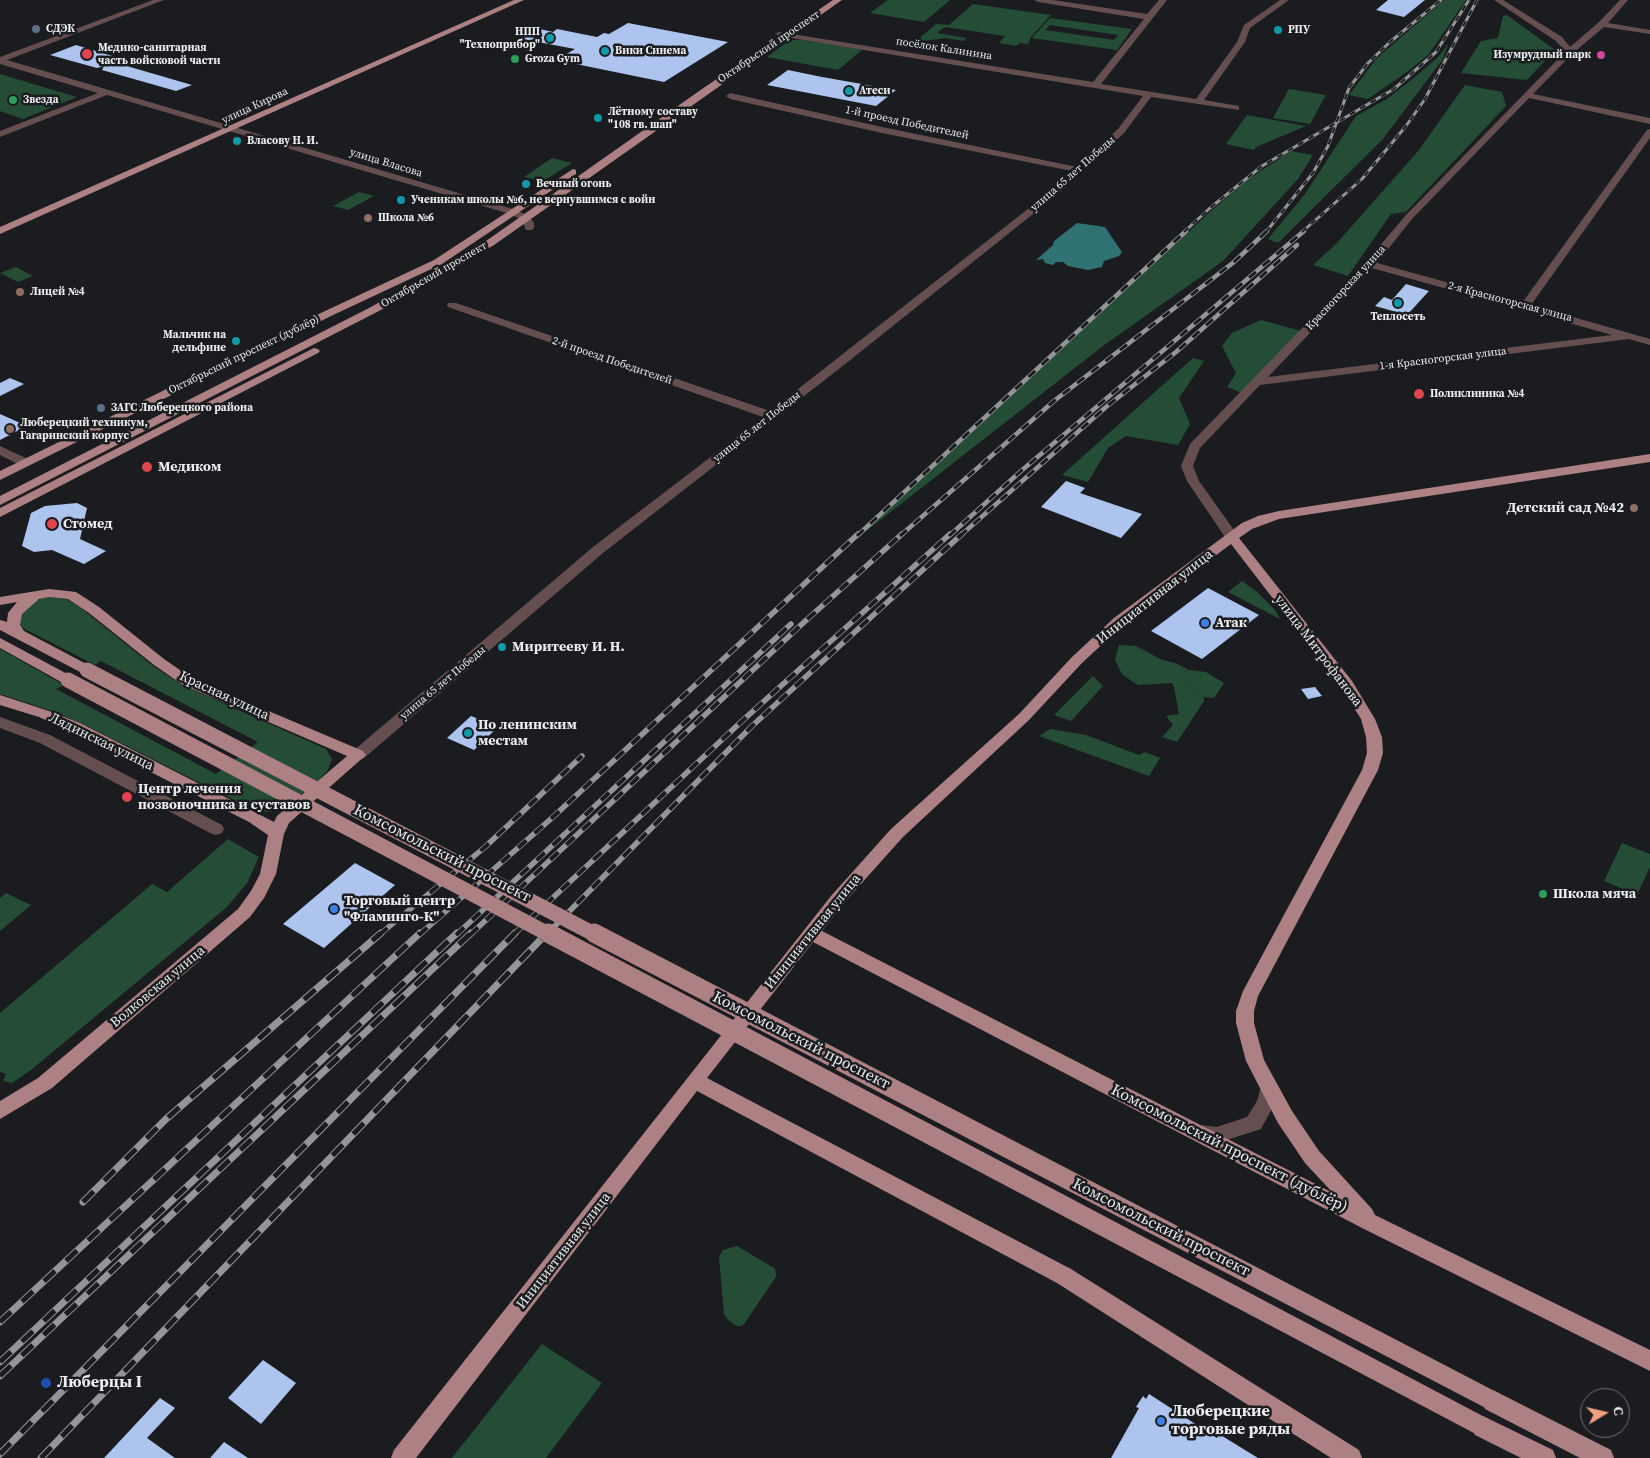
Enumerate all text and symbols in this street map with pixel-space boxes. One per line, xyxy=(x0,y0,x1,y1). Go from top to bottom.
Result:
street label: Октябрьский проспект xyxy=(716,8,822,86)
place label: СДЭК xyxy=(46,22,75,36)
marker: СДЭК xyxy=(30,23,42,35)
place label: РПУ xyxy=(1288,23,1310,37)
marker: РПУ xyxy=(1272,24,1284,36)
place label: НПП "Техноприбор" xyxy=(460,25,540,51)
marker: НПП "Техноприбор" xyxy=(544,32,556,44)
street label: посёлок Калинина xyxy=(895,35,993,63)
place label: Медико-санитарная часть войсковой части xyxy=(98,41,220,67)
place label: Вики Синема xyxy=(615,44,686,58)
marker: Вики Синема xyxy=(599,45,611,57)
marker: Медико-санитарная часть войсковой части xyxy=(80,47,94,61)
place label: Изумрудный парк xyxy=(1494,48,1591,62)
marker: Изумрудный парк xyxy=(1595,49,1607,61)
place label: Groza Gym xyxy=(525,52,580,66)
marker: Groza Gym xyxy=(509,53,521,65)
place label: Атеси xyxy=(859,84,891,98)
street label: улица Кирова xyxy=(220,85,290,127)
marker: Атеси xyxy=(843,85,855,97)
place label: Звезда xyxy=(23,93,59,107)
marker: Звезда xyxy=(7,94,19,106)
street label: 1-й проезд Победителей xyxy=(844,103,970,143)
place label: Лётному составу "108 гв. шап" xyxy=(608,105,698,131)
marker: Лётному составу "108 гв. шап" xyxy=(592,112,604,124)
place label: Власову Н. И. xyxy=(247,134,318,148)
street label: улица 65 лет Победы xyxy=(1028,134,1118,214)
marker: Власову Н. И. xyxy=(231,135,243,147)
street label: улица Власова xyxy=(348,146,424,180)
place label: Вечный огонь xyxy=(536,177,611,191)
marker: Вечный огонь xyxy=(520,178,532,190)
place label: Ученикам школы №6, не вернувшимся с войн xyxy=(411,193,655,207)
marker: Ученикам школы №6, не вернувшимся с войн xyxy=(395,194,407,206)
place label: Школа №6 xyxy=(378,211,434,225)
marker: Школа №6 xyxy=(362,212,374,224)
street label: Октябрьский проспект xyxy=(379,239,489,311)
street label: Красногорская улица xyxy=(1303,243,1389,333)
street label: 2-я Красногорская улица xyxy=(1446,279,1574,325)
place label: Лицей №4 xyxy=(30,285,85,299)
marker: Лицей №4 xyxy=(14,286,26,298)
marker: Теплосеть xyxy=(1392,297,1404,309)
place label: Теплосеть xyxy=(1371,310,1425,324)
street label: Октябрьский проспект (дублёр) xyxy=(167,313,321,397)
place label: Мальчик на дельфине xyxy=(163,328,226,354)
street label: 2-й проезд Победителей xyxy=(550,334,674,388)
marker: Мальчик на дельфине xyxy=(230,335,242,347)
street label: 1-я Красногорская улица xyxy=(1379,345,1507,373)
marker: Поликлиника №4 xyxy=(1412,387,1426,401)
place label: Поликлиника №4 xyxy=(1430,387,1524,401)
street label: улица 65 лет Победы xyxy=(711,389,803,465)
place label: ЗАГС Люберецкого района xyxy=(111,401,253,415)
marker: ЗАГС Люберецкого района xyxy=(95,402,107,414)
place label: Люберецкий техникум, Гагаринский корпус xyxy=(20,416,148,442)
marker: Люберецкий техникум, Гагаринский корпус xyxy=(4,423,16,435)
place label: Медиком xyxy=(158,459,221,475)
marker: Медиком xyxy=(140,460,154,474)
place label: Детский сад №42 xyxy=(1506,500,1624,516)
marker: Детский сад №42 xyxy=(1628,502,1640,514)
place label: Стомед xyxy=(63,516,113,532)
marker: Стомед xyxy=(45,517,59,531)
street label: Инициативная улица xyxy=(1093,546,1217,648)
street label: улица Митрофанова xyxy=(1271,592,1365,710)
place label: Атак xyxy=(1215,615,1247,631)
marker: Атак xyxy=(1199,617,1211,629)
place label: Миритееву И. Н. xyxy=(512,639,625,655)
marker: Миритееву И. Н. xyxy=(496,641,508,653)
street label: улица 65 лет Победы xyxy=(398,643,488,723)
street label: Красная улица xyxy=(177,668,271,724)
street label: Лядинская улица xyxy=(46,709,156,775)
place label: По ленинским местам xyxy=(478,717,577,750)
marker: По ленинским местам xyxy=(462,727,474,739)
place label: Центр лечения позвоночника и суставов xyxy=(138,781,310,814)
marker: Центр лечения позвоночника и суставов xyxy=(120,790,134,804)
street label: Комсомольский проспект xyxy=(350,801,534,907)
street label: Инициативная улица xyxy=(761,871,865,993)
place label: Школа мяча xyxy=(1553,886,1636,902)
marker: Школа мяча xyxy=(1537,888,1549,900)
place label: Торговый центр "Фламинго-К" xyxy=(344,893,455,926)
marker: Торговый центр "Фламинго-К" xyxy=(328,903,340,915)
street label: Волковская улица xyxy=(107,943,209,1031)
street label: Комсомольский проспект xyxy=(709,988,893,1094)
street label: Комсомольский проспект (дублёр) xyxy=(1108,1081,1350,1217)
street label: Комсомольский проспект xyxy=(1069,1175,1253,1281)
street label: Инициативная улица xyxy=(513,1189,615,1313)
place label: Люберцы I xyxy=(57,1373,142,1393)
marker: Люберцы I xyxy=(39,1376,53,1390)
north arrow xyxy=(1580,1388,1630,1438)
place label: Люберецкие торговые ряды xyxy=(1171,1402,1290,1440)
text: С xyxy=(1608,1405,1629,1417)
marker: Люберецкие торговые ряды xyxy=(1155,1415,1167,1427)

